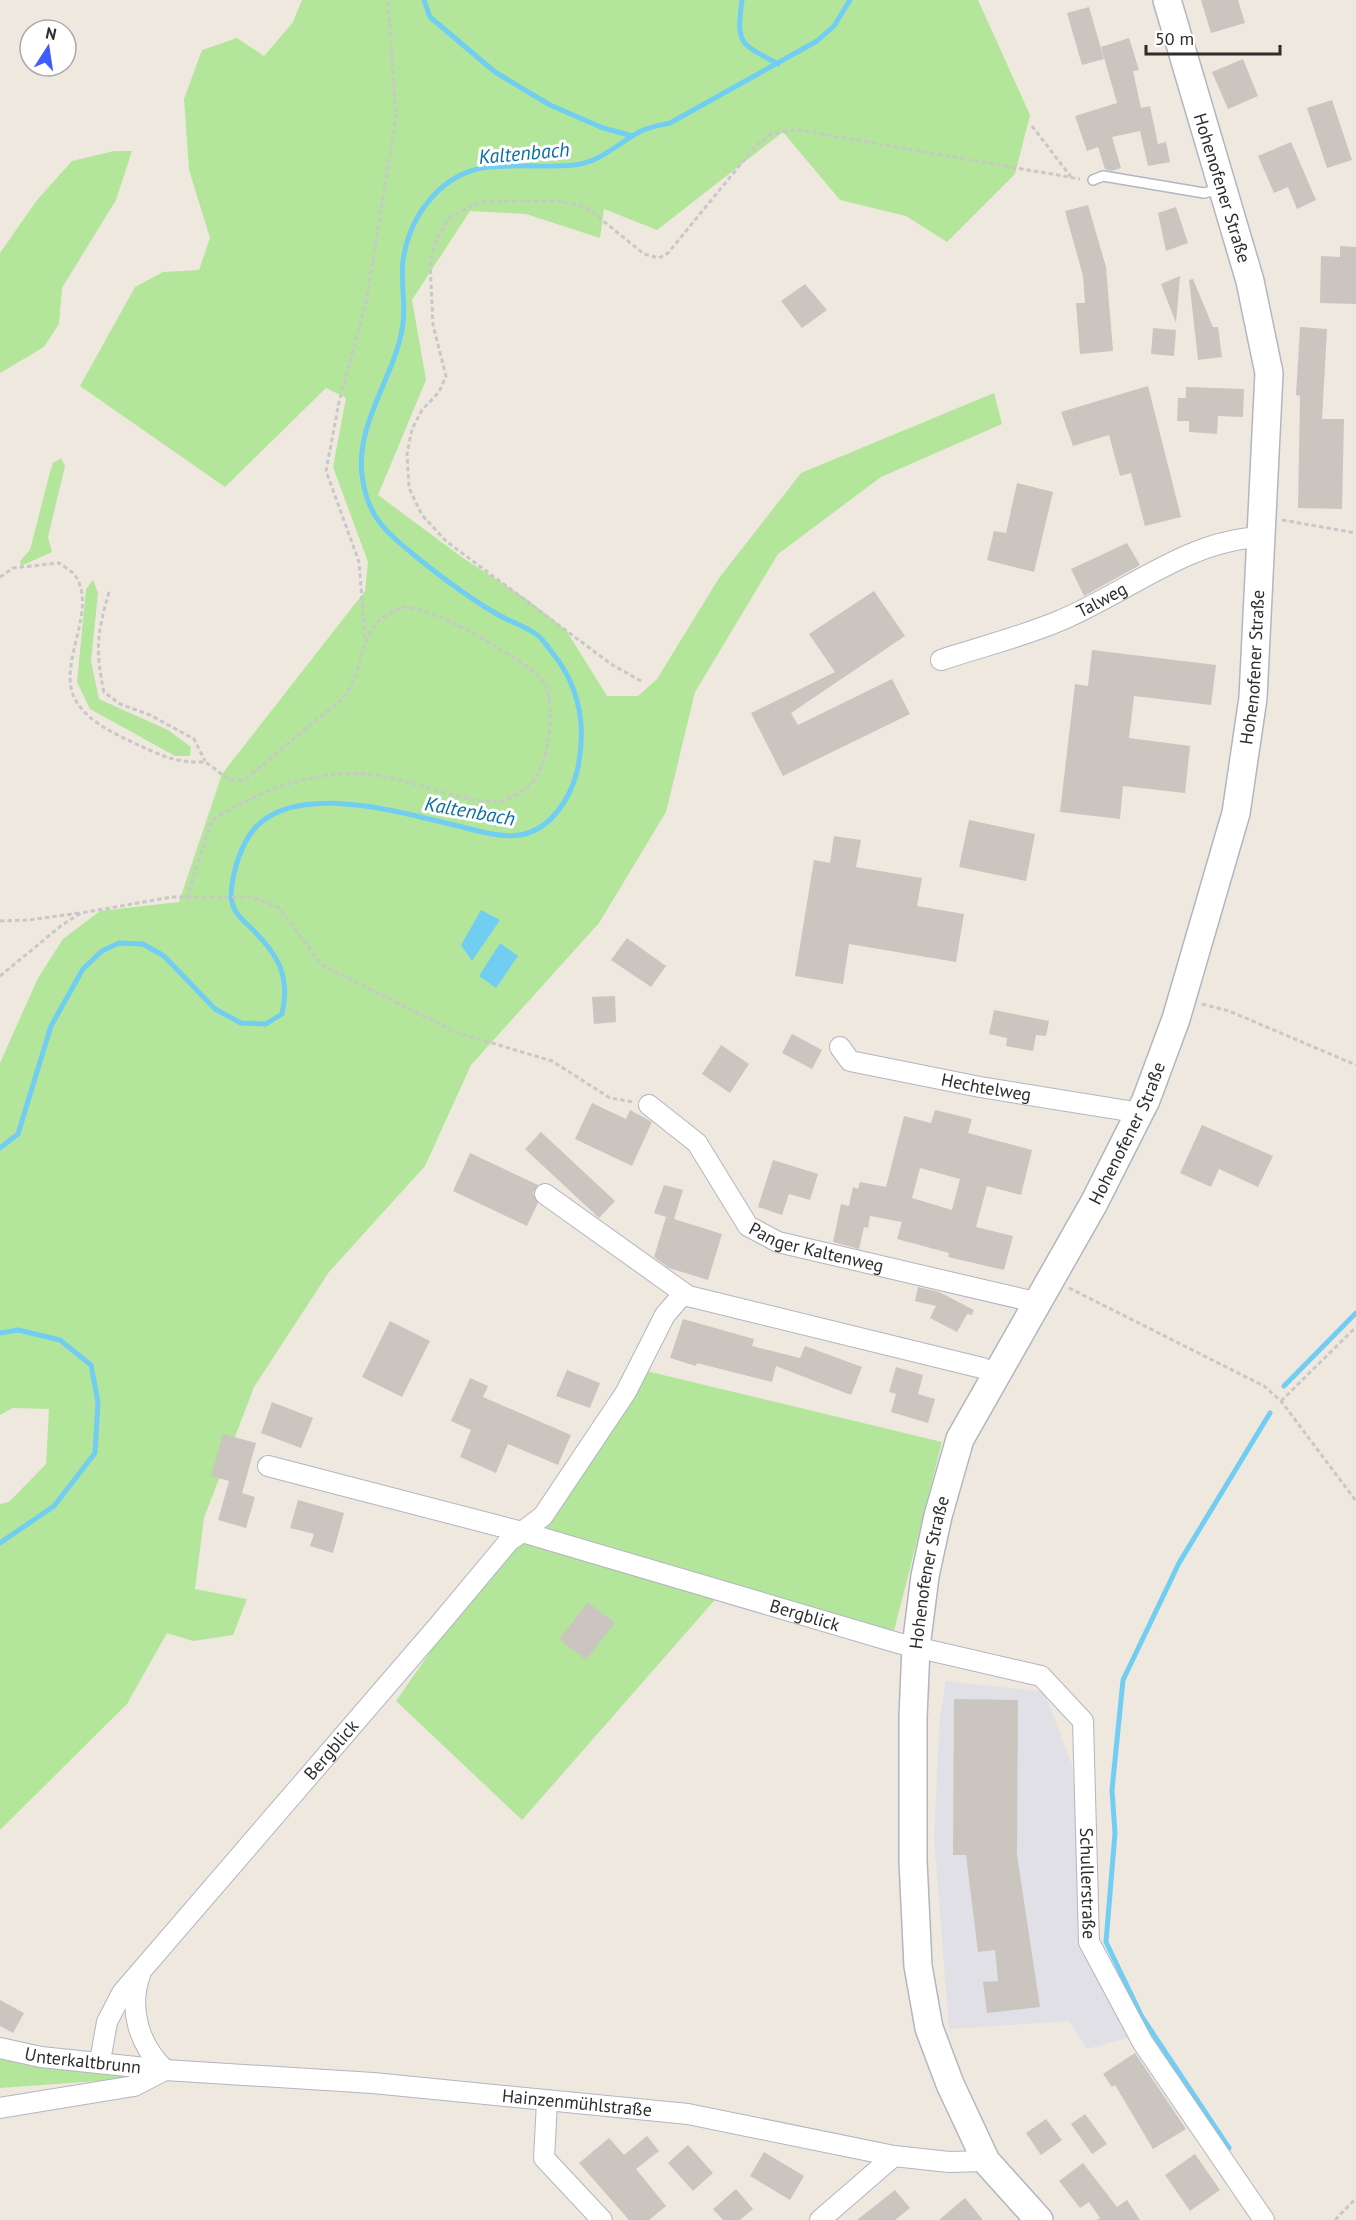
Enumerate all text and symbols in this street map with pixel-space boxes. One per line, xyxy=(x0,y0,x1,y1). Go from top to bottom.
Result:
north arrow xyxy=(18,18,78,78)
scale bar xyxy=(1146,18,1280,56)
text: N xyxy=(44,22,58,44)
text: 50 m xyxy=(1155,27,1194,50)
street label: Hohenofener Straße xyxy=(1189,110,1256,265)
water label: Kaltenbach xyxy=(477,136,571,170)
street label: Talweg xyxy=(1073,577,1131,622)
street label: Hohenofener Straße xyxy=(1234,589,1269,746)
water label: Kaltenbach xyxy=(423,790,517,832)
street label: Hohenofener Straße xyxy=(1083,1059,1170,1208)
street label: Hechtelweg xyxy=(939,1068,1033,1106)
street label: Panger Kaltenweg xyxy=(745,1217,886,1277)
street label: Hohenofener Straße xyxy=(904,1493,954,1650)
street label: Bergblick xyxy=(767,1594,843,1636)
street label: Bergblick xyxy=(299,1715,363,1784)
street label: Schullerstraße xyxy=(1075,1827,1101,1940)
street label: Unterkaltbrunn xyxy=(23,2042,142,2078)
street label: Hainzenmühlstraße xyxy=(501,2084,653,2121)

